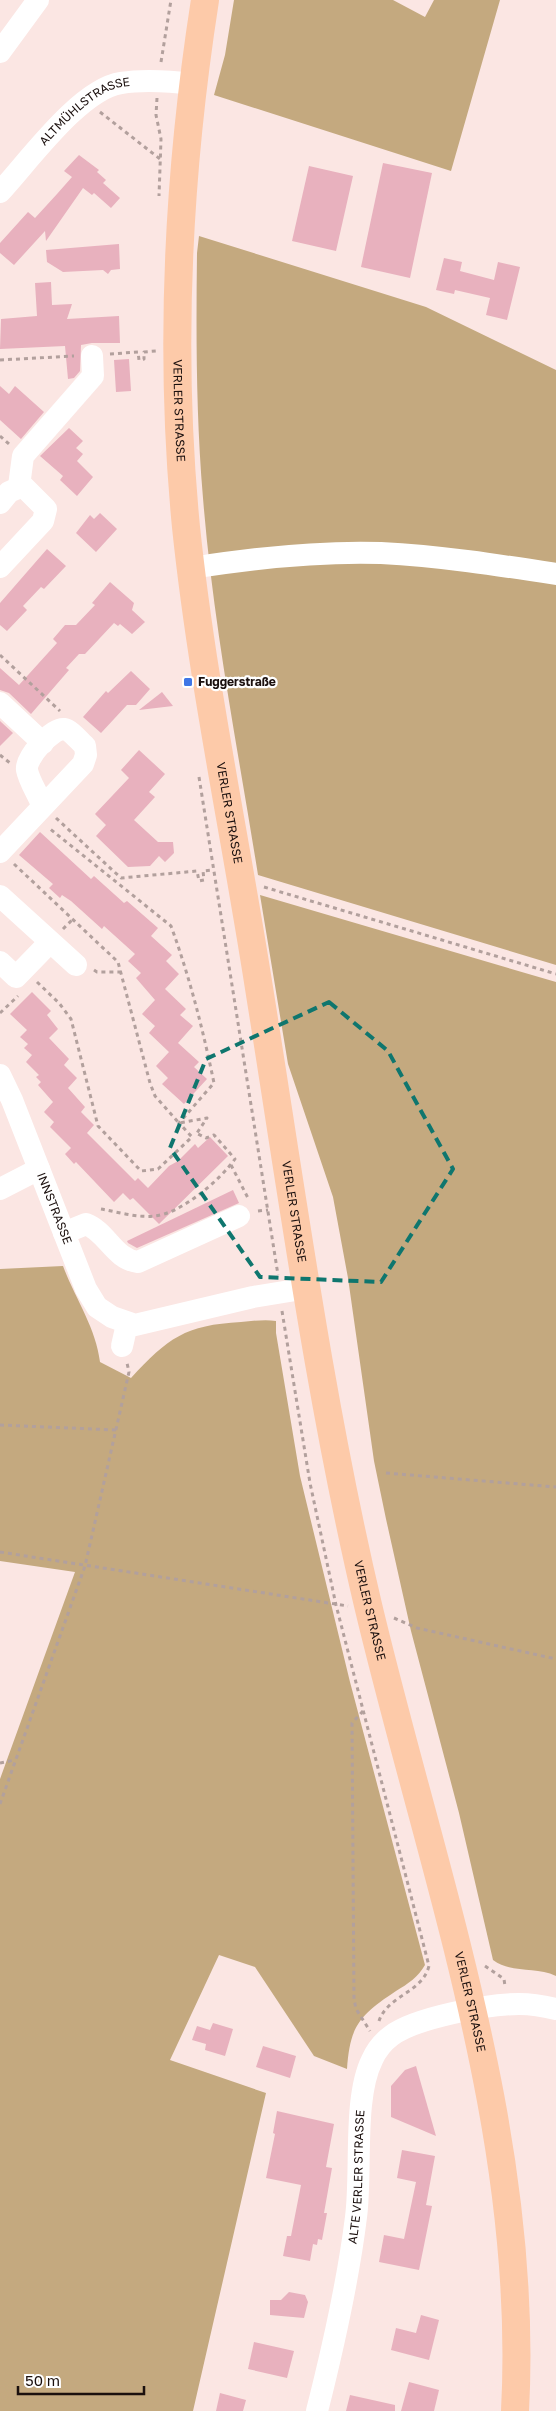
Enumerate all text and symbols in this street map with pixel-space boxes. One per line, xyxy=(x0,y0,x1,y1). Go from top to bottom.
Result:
street label: ALTMÜHLSTRASSE xyxy=(36,74,131,148)
street label: VERLER STRASSE xyxy=(170,359,189,462)
place label: Fuggerstraße xyxy=(198,674,276,689)
marker: Fuggerstraße xyxy=(182,676,194,688)
street label: VERLER STRASSE xyxy=(213,761,246,865)
street label: VERLER STRASSE xyxy=(279,1160,310,1264)
street label: INNSTRASSE xyxy=(34,1170,76,1246)
street label: VERLER STRASSE xyxy=(351,1559,389,1662)
street label: VERLER STRASSE xyxy=(452,1950,489,2053)
street label: ALTE VERLER STRASSE xyxy=(344,2109,367,2245)
scale bar xyxy=(18,2364,144,2396)
text: 50 m xyxy=(25,2371,60,2389)

